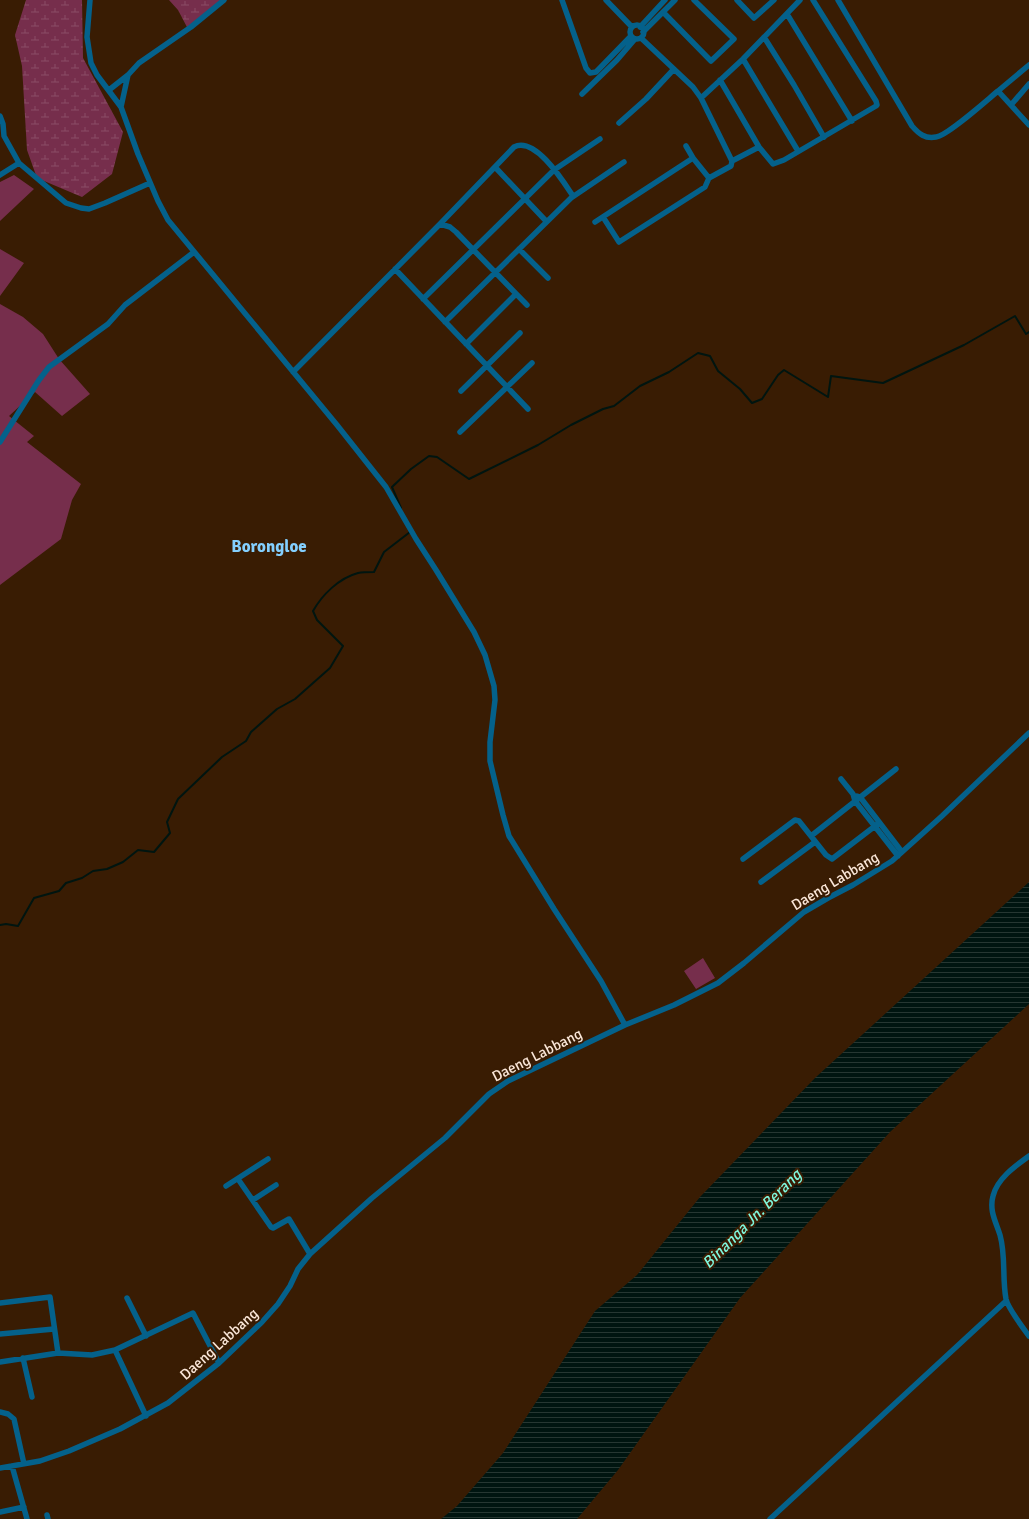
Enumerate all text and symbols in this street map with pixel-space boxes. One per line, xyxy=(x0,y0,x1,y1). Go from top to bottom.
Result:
district label: Borongloe xyxy=(231,536,307,557)
street label: Daeng Labbang xyxy=(788,848,882,914)
street label: Daeng Labbang xyxy=(489,1025,585,1085)
water label: Binanga Jn. Berang xyxy=(698,1164,807,1273)
street label: Daeng Labbang xyxy=(176,1304,262,1384)

